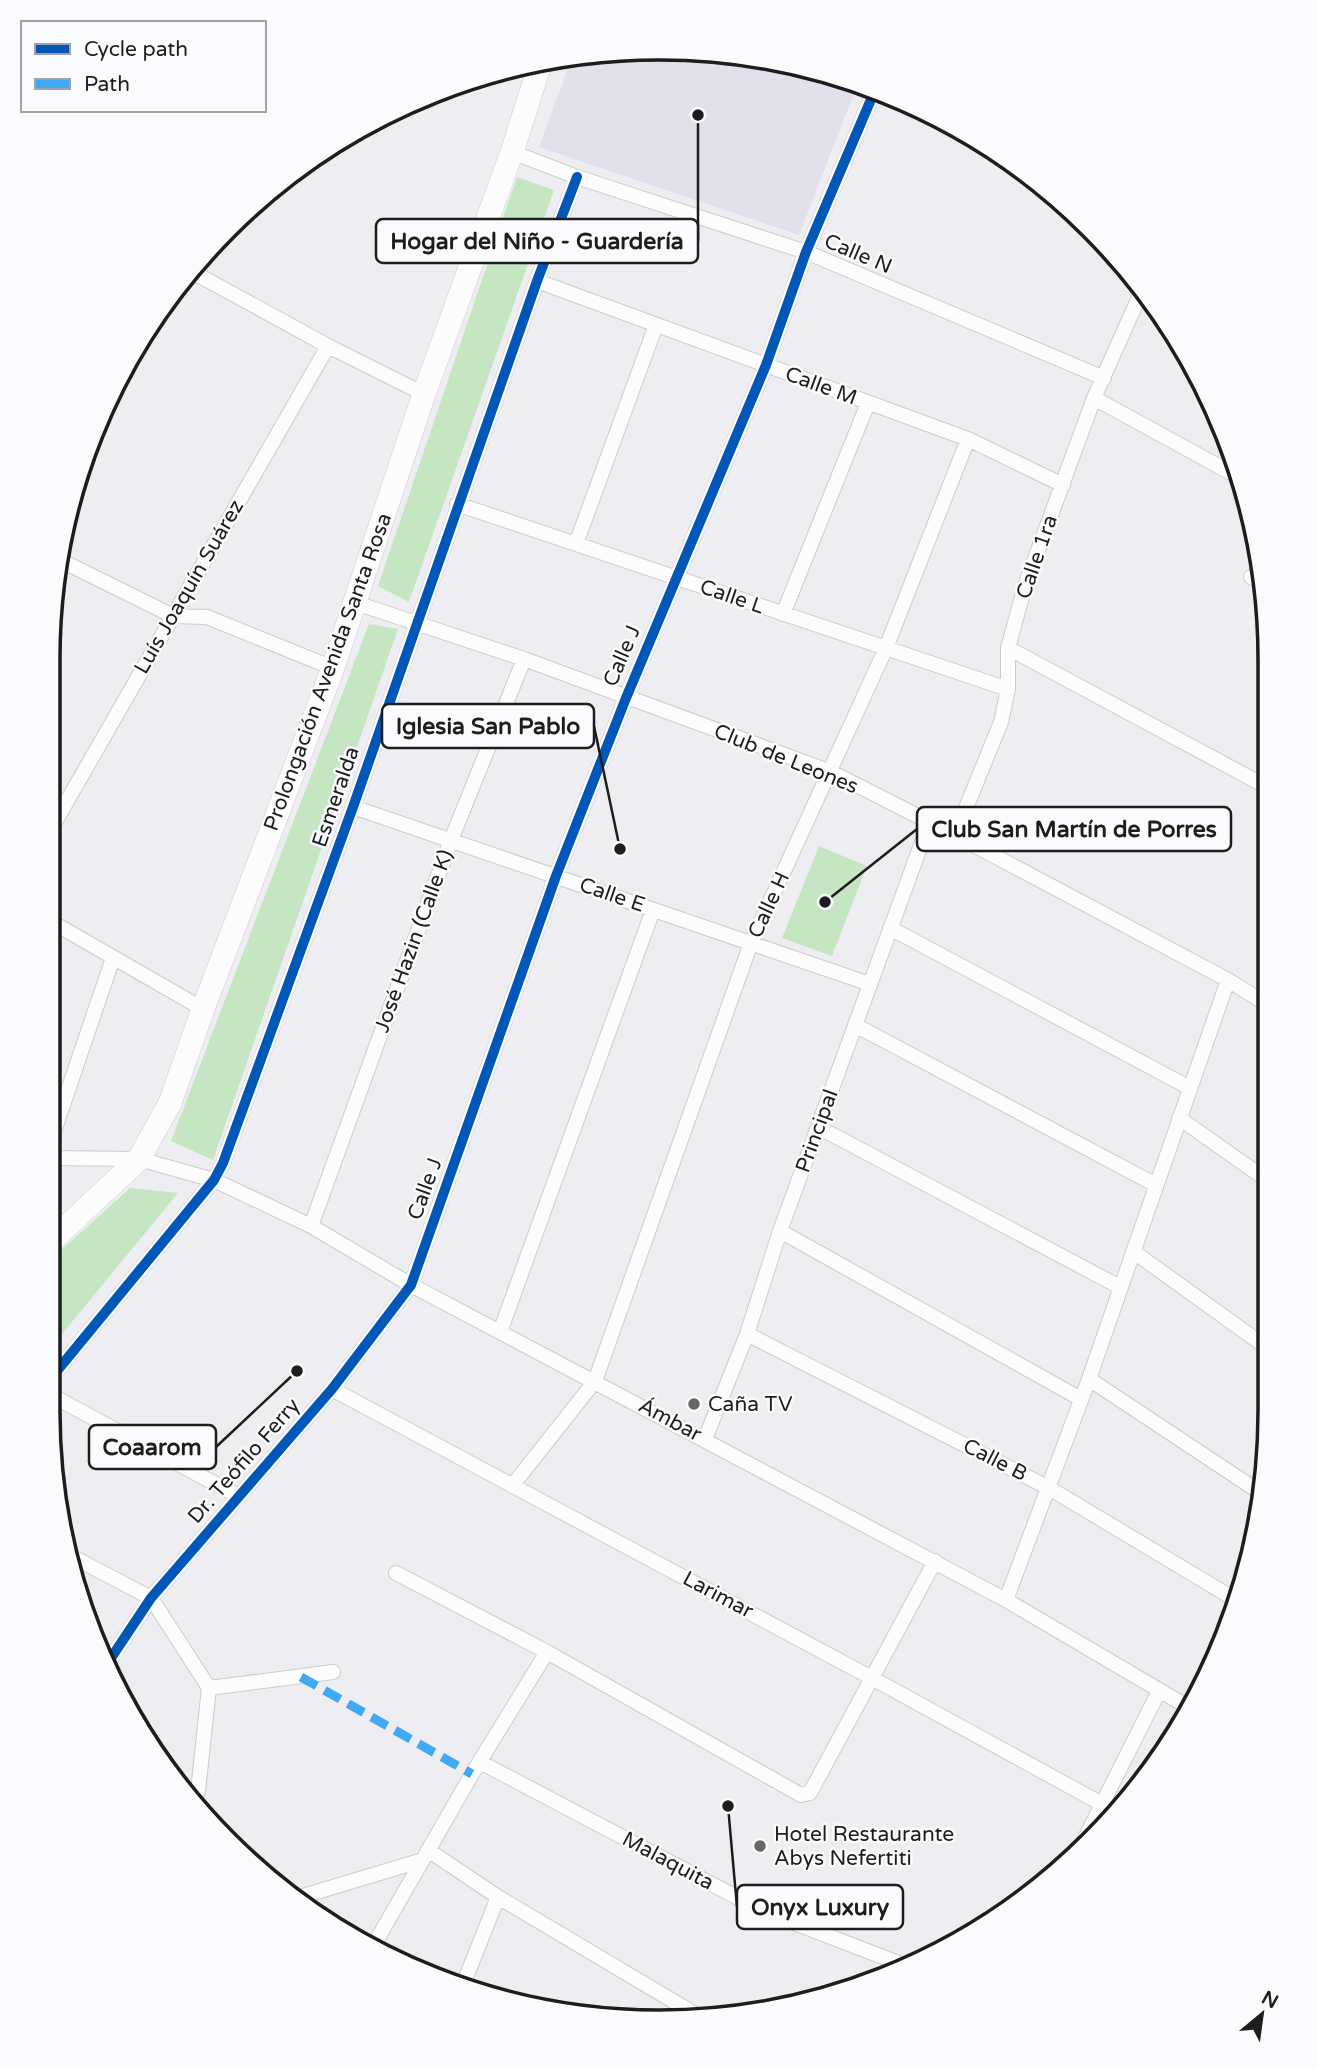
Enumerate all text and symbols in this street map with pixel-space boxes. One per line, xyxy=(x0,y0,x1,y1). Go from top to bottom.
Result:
legend xyxy=(21,21,266,112)
text: Cycle path xyxy=(84,37,188,62)
text: Path xyxy=(84,72,130,97)
callout: Hogar del Niño - Guardería xyxy=(376,219,698,263)
text: Hogar del Niño - Guardería xyxy=(390,228,684,256)
street label: Calle N xyxy=(820,229,896,279)
street label: Calle M xyxy=(782,362,860,410)
street label: Luís Joaquín Suárez xyxy=(129,495,249,679)
street label: Prolongación Avenida Santa Rosa xyxy=(259,510,397,834)
street label: Calle 1ra xyxy=(1011,512,1063,602)
street label: Calle L xyxy=(697,574,767,620)
street label: Calle J xyxy=(598,622,646,690)
callout: Iglesia San Pablo xyxy=(382,704,594,748)
text: Iglesia San Pablo xyxy=(396,713,580,741)
street label: Club de Leones xyxy=(710,719,862,799)
street label: Esmeralda xyxy=(307,743,365,851)
callout: Club San Martín de Porres xyxy=(917,807,1231,851)
text: Club San Martín de Porres xyxy=(931,816,1217,844)
street label: José Hazin (Calle K) xyxy=(369,846,459,1036)
street label: Calle H xyxy=(743,868,795,942)
street label: Calle E xyxy=(576,872,648,918)
street label: Principal xyxy=(790,1086,844,1176)
street label: Calle J xyxy=(402,1155,448,1223)
place label: Caña TV xyxy=(708,1392,793,1417)
street label: Dr. Teófilo Ferry xyxy=(183,1393,305,1529)
street label: Ámbar xyxy=(634,1393,706,1447)
marker: Caña TV xyxy=(686,1396,702,1412)
callout: Coaarom xyxy=(89,1425,216,1469)
street label: Calle B xyxy=(959,1433,1031,1487)
text: Coaarom xyxy=(102,1434,202,1462)
street label: Larimar xyxy=(678,1566,758,1624)
place label: Hotel Restaurante Abys Nefertiti xyxy=(774,1822,954,1871)
street label: Malaquita xyxy=(618,1826,718,1896)
marker: Hotel Restaurante Abys Nefertiti xyxy=(752,1838,768,1854)
callout: Onyx Luxury xyxy=(737,1885,903,1929)
text: Onyx Luxury xyxy=(751,1894,890,1922)
north arrow xyxy=(1227,1979,1297,2049)
text: N xyxy=(1258,1987,1282,2013)

